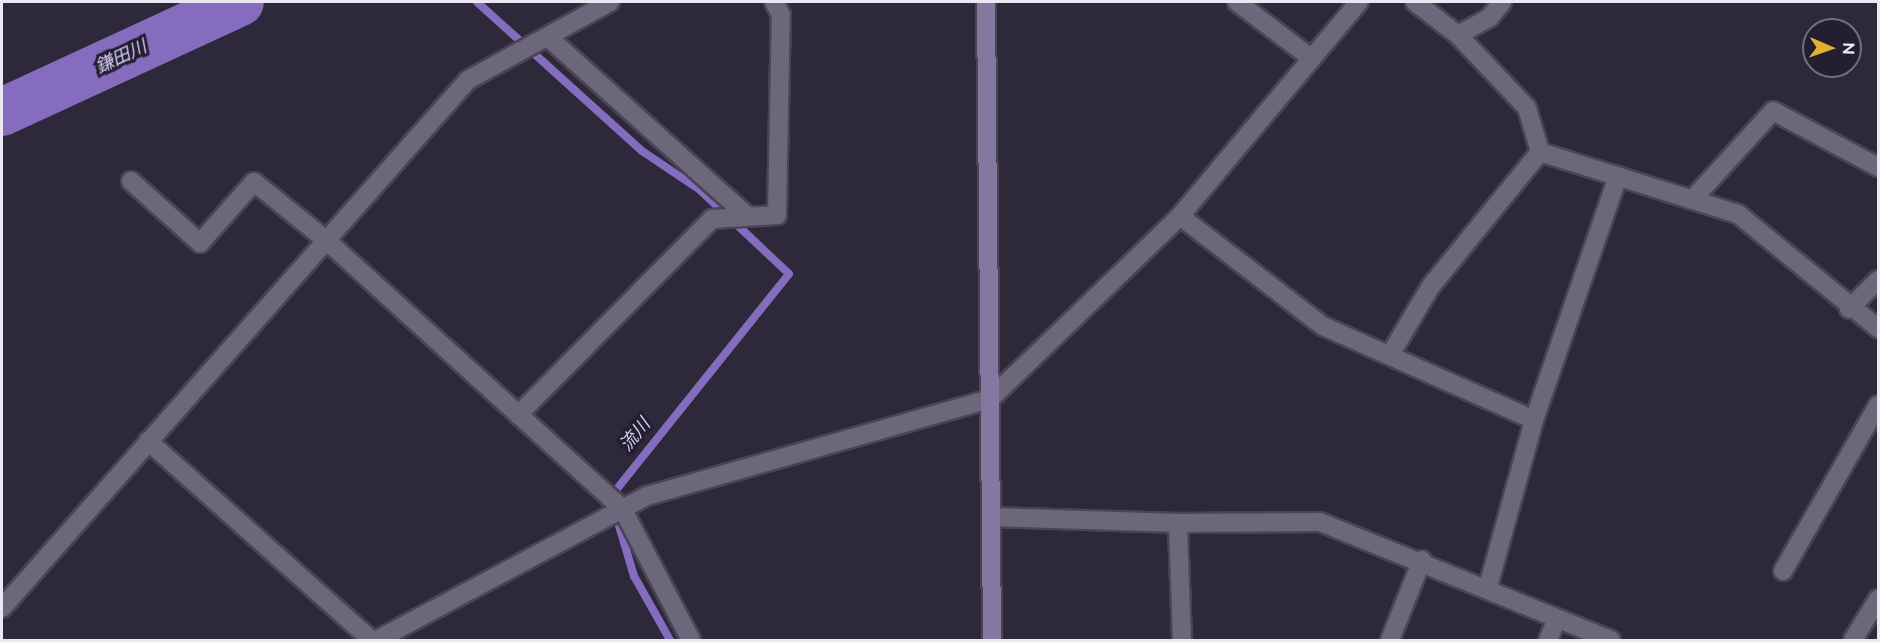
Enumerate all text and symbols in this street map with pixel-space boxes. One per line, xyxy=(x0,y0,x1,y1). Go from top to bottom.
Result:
north arrow xyxy=(1802,18,1862,78)
water label: 鎌田川 xyxy=(92,36,150,78)
text: N xyxy=(1839,42,1858,55)
water label: 流川 xyxy=(615,414,655,456)

